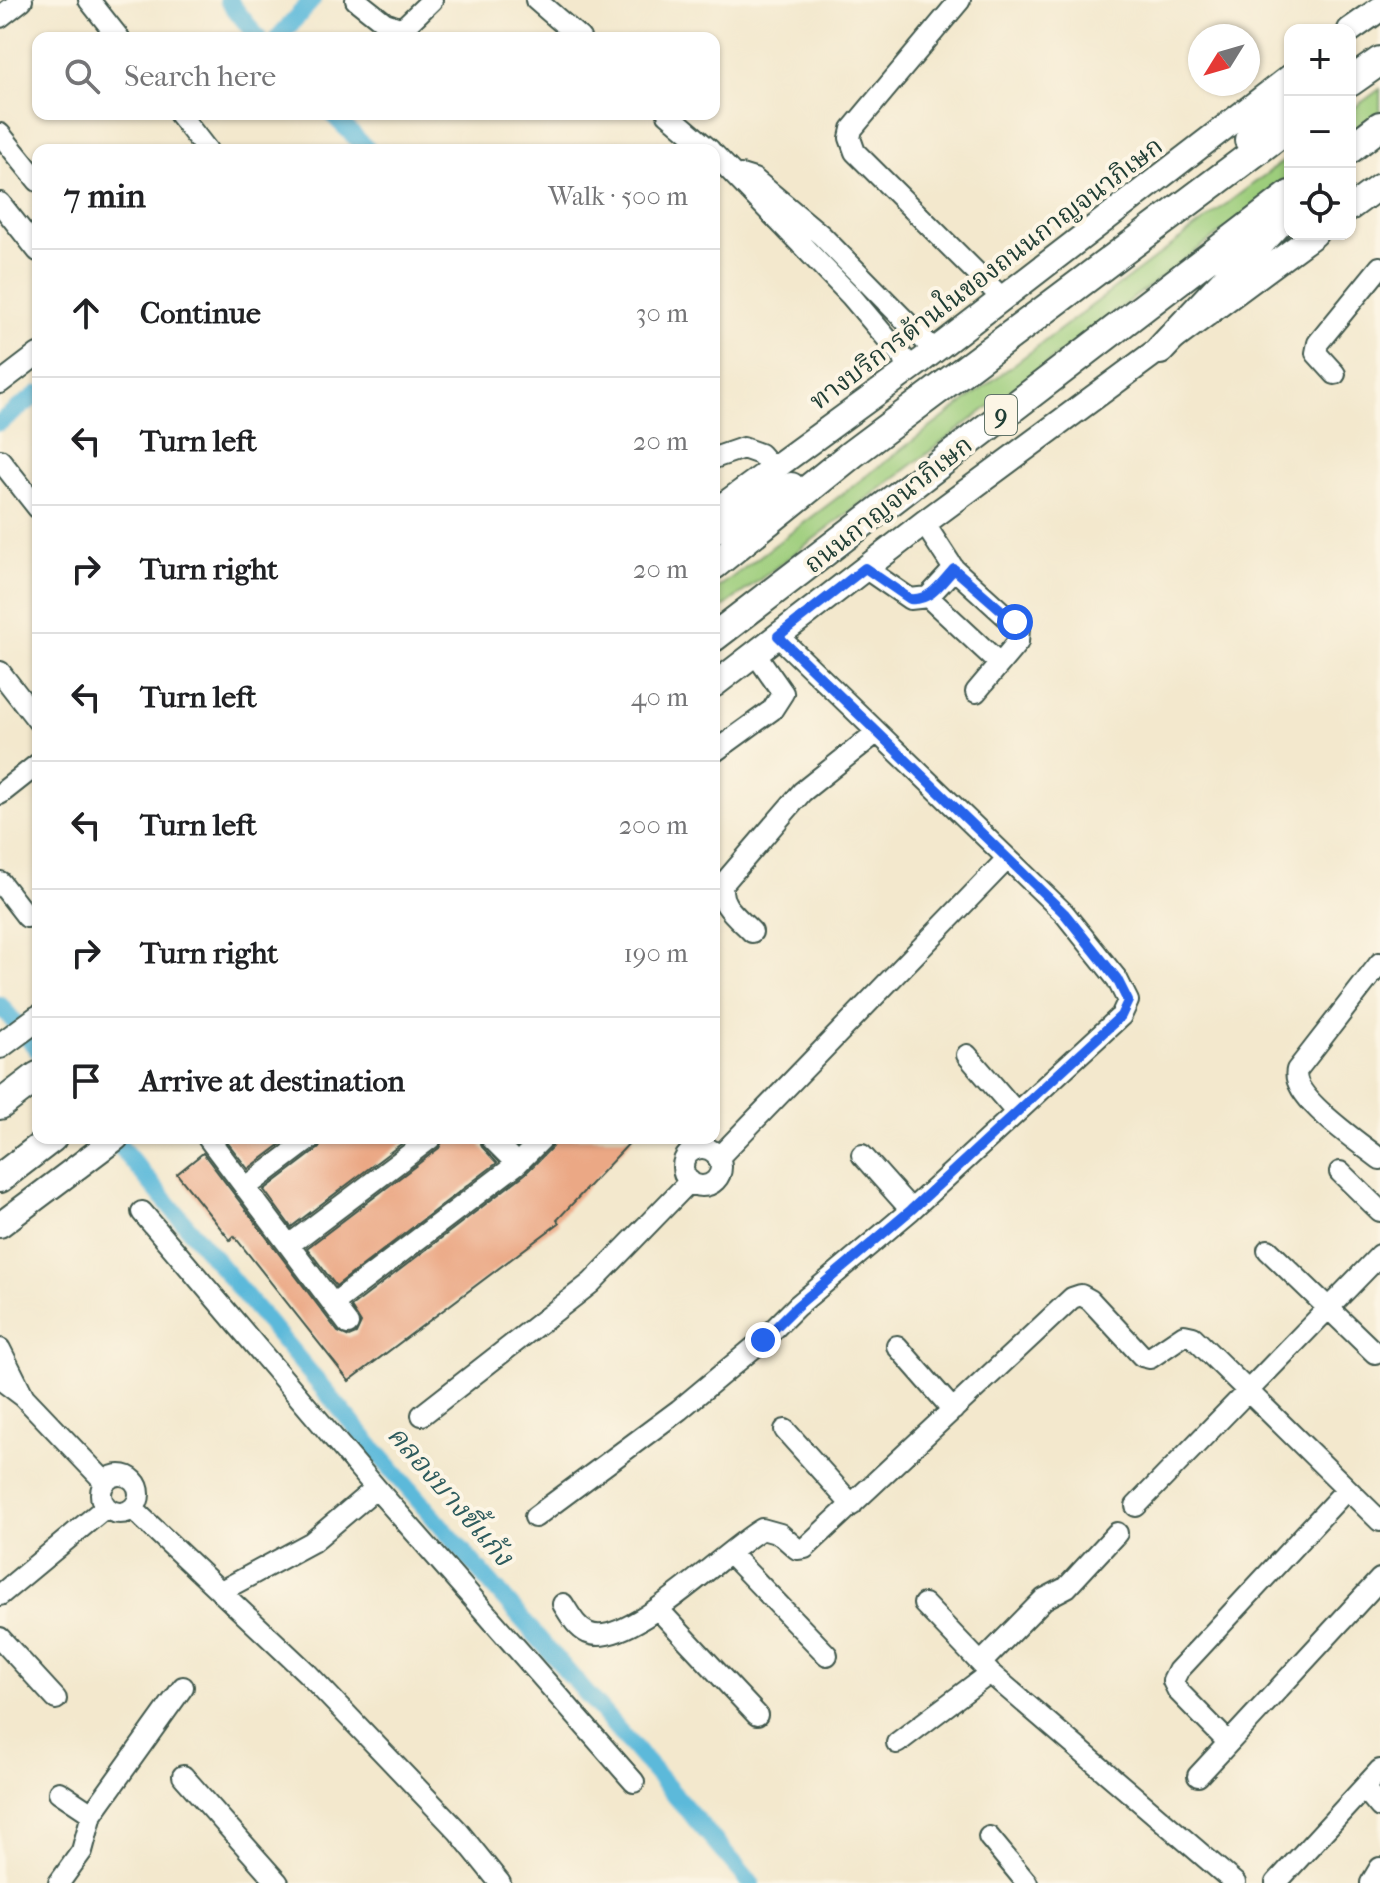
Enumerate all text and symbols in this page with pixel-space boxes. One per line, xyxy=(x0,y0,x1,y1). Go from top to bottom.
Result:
north arrow xyxy=(1188,24,1260,96)
map controls xyxy=(1284,24,1356,240)
button: + xyxy=(1284,24,1356,96)
search box xyxy=(32,32,720,120)
icon: search xyxy=(60,54,104,98)
text: Search here xyxy=(124,59,276,94)
button: − xyxy=(1284,96,1356,168)
street label: ทางบริการด้านในของถนนกาญจนาภิเษก xyxy=(802,128,1169,416)
button: locate xyxy=(1284,168,1356,240)
text: 7 min xyxy=(64,176,146,216)
text: Walk · 500 m xyxy=(548,181,688,212)
icon: ahead xyxy=(64,291,108,335)
text: Continue xyxy=(140,296,261,331)
text: 30 m xyxy=(636,298,688,329)
road number: 9 xyxy=(985,395,1017,435)
icon: left xyxy=(64,419,108,463)
text: Turn left xyxy=(140,424,257,459)
text: 20 m xyxy=(633,426,688,457)
street label: ถนนกาญจนาภิเษก xyxy=(798,429,979,580)
icon: right xyxy=(64,547,108,591)
text: Turn right xyxy=(140,552,278,587)
text: 20 m xyxy=(633,554,688,585)
route start xyxy=(997,604,1033,640)
icon: left xyxy=(64,675,108,719)
text: Turn left xyxy=(140,680,257,715)
text: 40 m xyxy=(631,682,688,713)
icon: left xyxy=(64,803,108,847)
text: Turn left xyxy=(140,808,257,843)
text: 200 m xyxy=(619,810,688,841)
icon: right xyxy=(64,931,108,975)
text: Turn right xyxy=(140,936,278,971)
text: 190 m xyxy=(624,938,688,969)
icon: arrive xyxy=(64,1059,108,1103)
text: Arrive at destination xyxy=(140,1064,405,1099)
route end xyxy=(745,1322,781,1358)
water label: คลองบางขี้แก้ง xyxy=(381,1416,524,1573)

